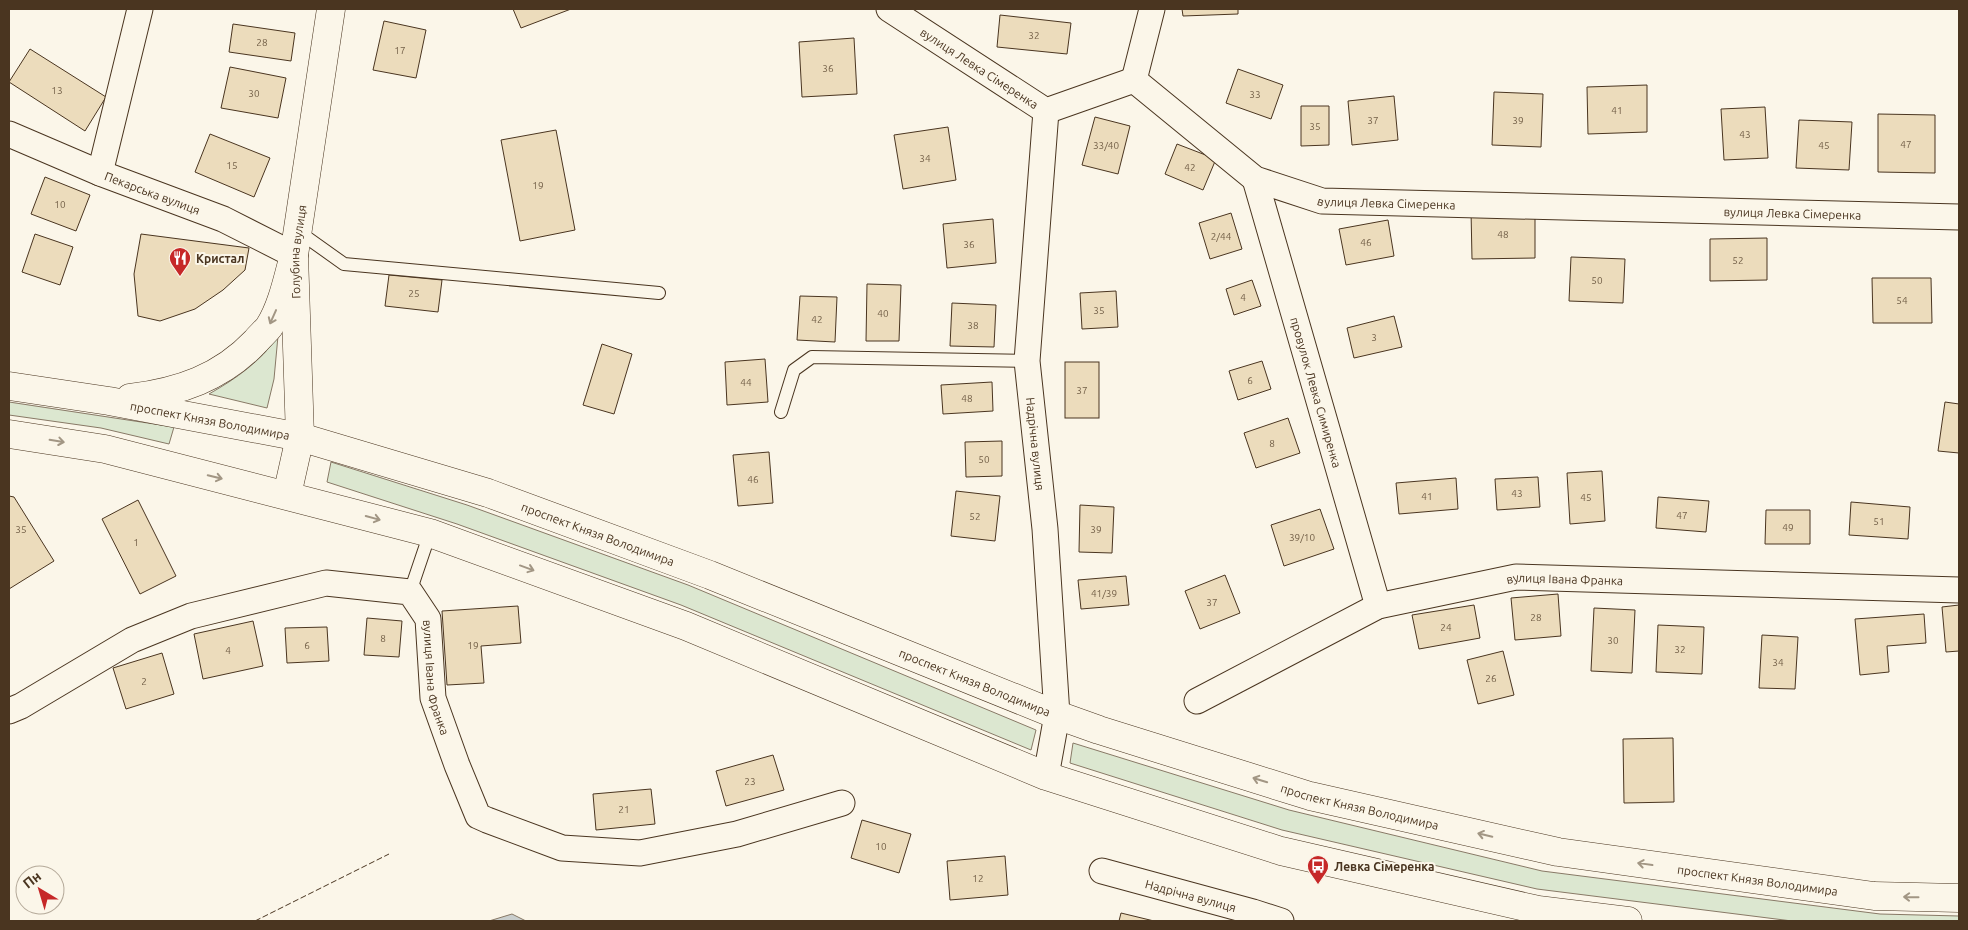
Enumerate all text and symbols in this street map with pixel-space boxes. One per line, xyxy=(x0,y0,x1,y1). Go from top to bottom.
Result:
street label: вулиця Левка Сімеренка xyxy=(918,25,1041,111)
house number: 32 xyxy=(1028,30,1040,41)
house number: 28 xyxy=(256,37,268,48)
house number: 17 xyxy=(394,45,406,56)
house number: 36 xyxy=(822,63,834,74)
house number: 13 xyxy=(51,85,63,96)
house number: 30 xyxy=(248,88,260,99)
house number: 33 xyxy=(1249,89,1261,100)
house number: 41 xyxy=(1611,105,1623,116)
house number: 37 xyxy=(1367,115,1379,126)
house number: 39 xyxy=(1512,115,1524,126)
house number: 35 xyxy=(1309,121,1321,132)
house number: 43 xyxy=(1739,129,1751,140)
house number: 47 xyxy=(1900,139,1912,150)
house number: 33/40 xyxy=(1093,140,1119,151)
house number: 45 xyxy=(1818,140,1830,151)
house number: 34 xyxy=(919,153,931,164)
house number: 15 xyxy=(226,160,238,171)
house number: 42 xyxy=(1184,162,1196,173)
street label: Пекарська вулиця xyxy=(103,169,202,216)
house number: 19 xyxy=(532,180,544,191)
street label: вулиця Левка Сімеренка xyxy=(1316,193,1456,211)
house number: 10 xyxy=(54,199,66,210)
street label: Голубина вулиця xyxy=(287,204,308,299)
street label: вулиця Левка Сімеренка xyxy=(1723,205,1862,221)
house number: 48 xyxy=(1497,229,1509,240)
house number: 2/44 xyxy=(1211,231,1232,242)
house number: 46 xyxy=(1360,237,1372,248)
house number: 36 xyxy=(963,239,975,250)
restaurant icon: Кристал xyxy=(168,246,192,277)
place label: Кристал xyxy=(196,252,244,265)
house number: 52 xyxy=(1732,255,1744,266)
house number: 50 xyxy=(1591,275,1603,286)
house number: 25 xyxy=(408,288,420,299)
house number: 4 xyxy=(1240,292,1246,303)
house number: 54 xyxy=(1896,295,1908,306)
house number: 35 xyxy=(1093,305,1105,316)
house number: 40 xyxy=(877,308,889,319)
one-way arrow xyxy=(268,309,278,324)
house number: 42 xyxy=(811,314,823,325)
street label: провулок Левка Симиренка xyxy=(1289,315,1344,469)
house number: 38 xyxy=(967,320,979,331)
house number: 3 xyxy=(1371,332,1377,343)
house number: 6 xyxy=(1247,375,1253,386)
house number: 44 xyxy=(740,377,752,388)
house number: 37 xyxy=(1076,385,1088,396)
house number: 48 xyxy=(961,393,973,404)
street label: Надрічна вулиця xyxy=(1024,397,1047,491)
street label: проспект Князя Володимира xyxy=(129,399,291,441)
one-way arrow xyxy=(49,437,65,447)
house number: 8 xyxy=(1269,438,1275,449)
house number: 50 xyxy=(978,454,990,465)
one-way arrow xyxy=(207,473,223,482)
house number: 46 xyxy=(747,474,759,485)
house number: 43 xyxy=(1511,488,1523,499)
house number: 41 xyxy=(1421,491,1433,502)
house number: 45 xyxy=(1580,492,1592,503)
street label: проспект Князя Володимира xyxy=(520,499,676,568)
house number: 47 xyxy=(1676,510,1688,521)
house number: 52 xyxy=(969,511,981,522)
one-way arrow xyxy=(364,514,380,523)
house number: 51 xyxy=(1873,516,1885,527)
house number: 49 xyxy=(1782,522,1794,533)
house number: 35 xyxy=(15,524,27,535)
house number: 39 xyxy=(1090,524,1102,535)
house number: 39/10 xyxy=(1289,532,1315,543)
house number: 1 xyxy=(133,537,139,548)
one-way arrow xyxy=(519,564,534,573)
street label: вулиця Івана Франка xyxy=(1505,570,1623,587)
house number: 41/39 xyxy=(1091,588,1117,599)
house number: 37 xyxy=(1206,597,1218,608)
house number: 28 xyxy=(1530,612,1542,623)
street label: вулиця Івана Франка xyxy=(422,619,452,737)
house number: 24 xyxy=(1440,622,1452,633)
house number: 8 xyxy=(380,633,386,644)
house number: 30 xyxy=(1607,635,1619,646)
house number: 6 xyxy=(304,640,310,651)
house number: 19 xyxy=(467,640,479,651)
house number: 32 xyxy=(1674,644,1686,655)
house number: 4 xyxy=(225,645,231,656)
street label: проспект Князя Володимира xyxy=(897,646,1053,718)
house number: 34 xyxy=(1772,657,1784,668)
house number: 26 xyxy=(1485,673,1497,684)
house number: 2 xyxy=(141,676,147,687)
one-way arrow xyxy=(1252,775,1268,784)
house number: 23 xyxy=(744,776,756,787)
street label: проспект Князя Володимира xyxy=(1279,781,1440,831)
house number: 21 xyxy=(618,804,630,815)
one-way arrow xyxy=(1478,830,1494,839)
house number: 10 xyxy=(875,841,887,852)
bus stop icon: Левка Сімеренка xyxy=(1306,854,1330,885)
one-way arrow xyxy=(1638,859,1654,869)
place label: Левка Сімеренка xyxy=(1334,860,1435,873)
street label: проспект Князя Володимира xyxy=(1677,862,1839,897)
north arrow xyxy=(15,865,65,915)
text: Пн xyxy=(20,868,44,892)
house number: 12 xyxy=(972,873,984,884)
street label: Надрічна вулиця xyxy=(1144,877,1238,914)
one-way arrow xyxy=(1903,892,1919,902)

